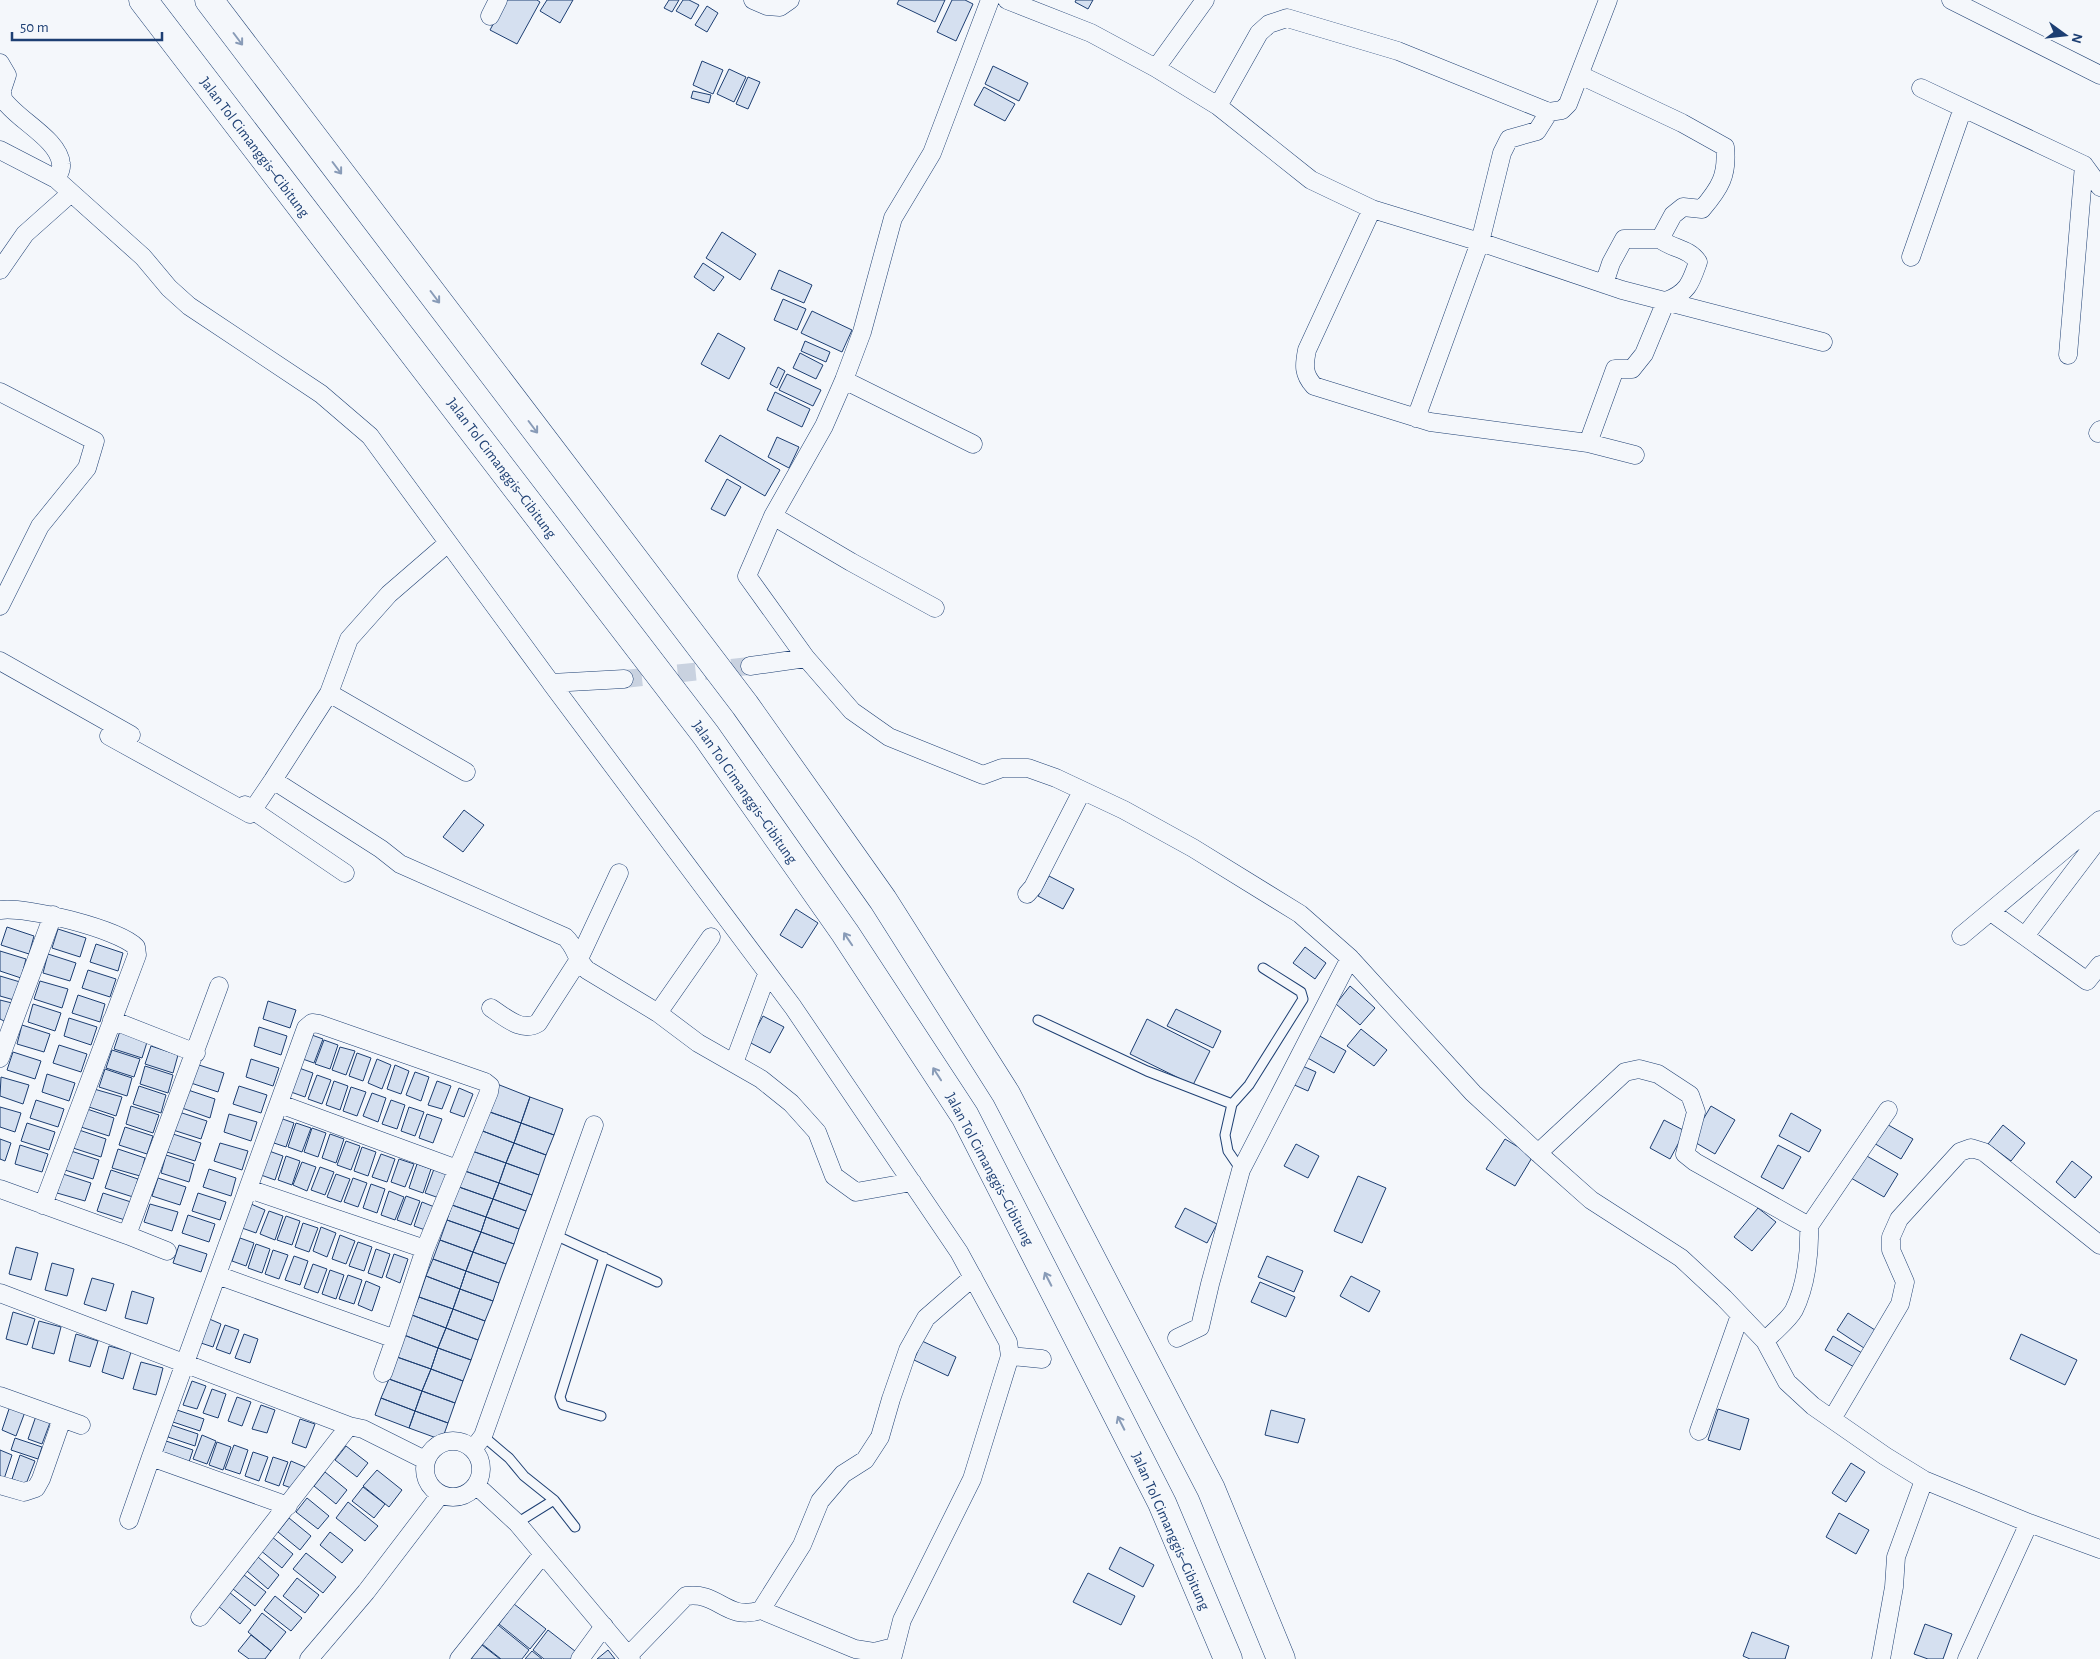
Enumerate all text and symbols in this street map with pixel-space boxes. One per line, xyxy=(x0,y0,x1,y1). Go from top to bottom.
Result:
scale bar xyxy=(12,10,162,42)
north arrow xyxy=(2040,10,2090,60)
text: 50 m xyxy=(20,20,49,35)
one-way arrow xyxy=(233,32,243,46)
text: N xyxy=(2069,32,2085,45)
street label: Jalan Tol Cimanggis–Cibitung xyxy=(197,75,312,221)
one-way arrow xyxy=(331,161,342,174)
one-way arrow xyxy=(430,290,440,304)
street label: Jalan Tol Cimanggis–Cibitung xyxy=(444,396,559,542)
one-way arrow xyxy=(528,420,539,433)
street label: Jalan Tol Cimanggis–Cibitung xyxy=(689,718,800,867)
one-way arrow xyxy=(843,932,853,946)
one-way arrow xyxy=(932,1068,942,1082)
street label: Jalan Tol Cimanggis–Cibitung xyxy=(943,1090,1037,1249)
one-way arrow xyxy=(1043,1271,1053,1286)
one-way arrow xyxy=(1116,1416,1126,1431)
street label: Jalan Tol Cimanggis–Cibitung xyxy=(1129,1450,1212,1613)

